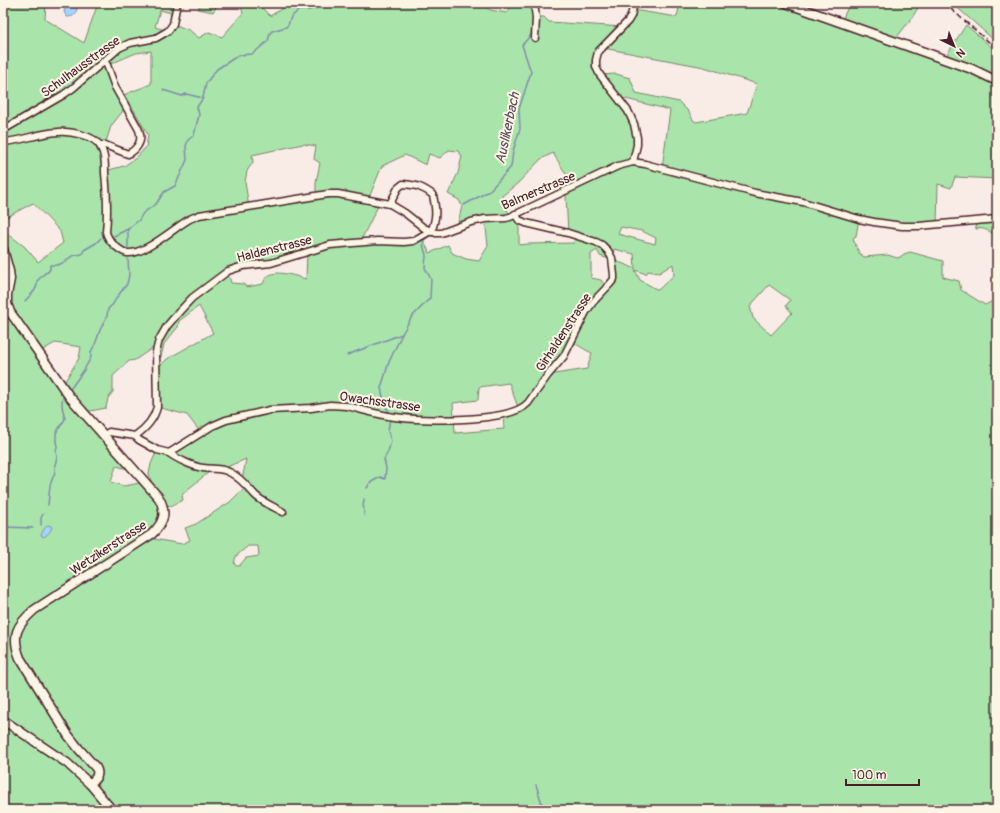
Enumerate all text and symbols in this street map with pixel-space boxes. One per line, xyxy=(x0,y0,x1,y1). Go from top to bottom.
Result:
north arrow xyxy=(934,26,974,66)
street label: Schulhausstrasse xyxy=(38,32,124,101)
text: N xyxy=(953,46,968,61)
water label: Auslikerbach xyxy=(492,90,524,165)
street label: Balmerstrasse xyxy=(499,168,578,214)
street label: Haldenstrasse xyxy=(235,232,314,266)
street label: Girhaldenstrasse xyxy=(533,290,595,375)
street label: Owachsstrasse xyxy=(338,388,422,416)
street label: Wetzikerstrasse xyxy=(67,517,150,579)
scale bar xyxy=(846,761,919,787)
text: 100 m xyxy=(852,768,887,783)

